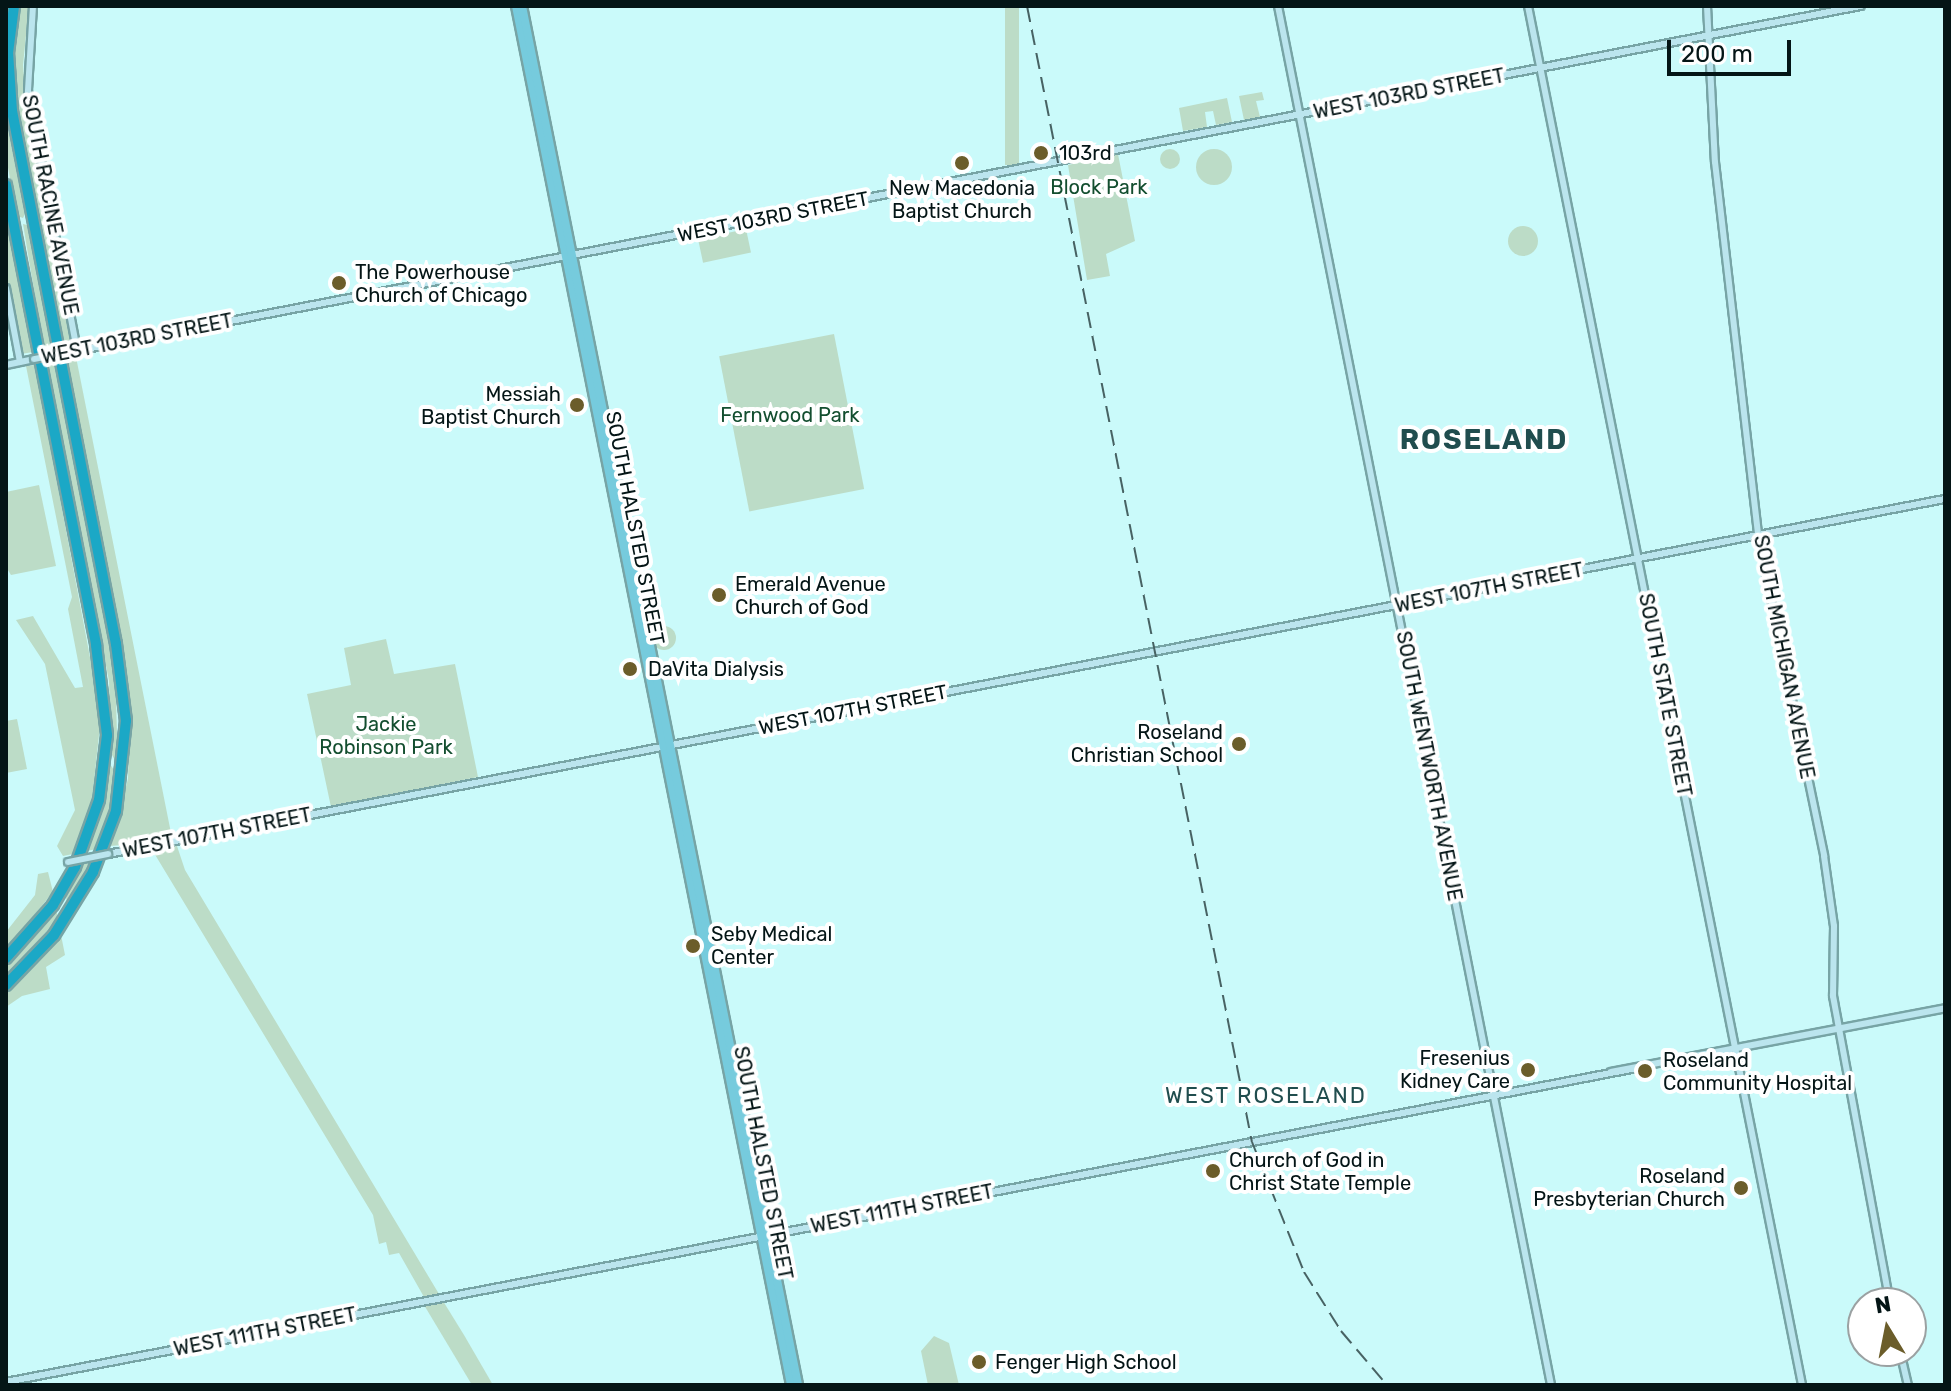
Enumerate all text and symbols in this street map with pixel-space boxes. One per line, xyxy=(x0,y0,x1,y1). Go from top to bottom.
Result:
scale bar xyxy=(1671,24,1795,74)
text: 200 m xyxy=(1681,40,1753,68)
street label: WEST 103RD STREET xyxy=(1311,64,1507,124)
street label: SOUTH RACINE AVENUE xyxy=(17,93,83,317)
place label: 103rd xyxy=(1059,141,1112,165)
marker: 103rd xyxy=(1030,142,1052,164)
marker: New Macedonia Baptist Church xyxy=(953,154,971,172)
park label: Block Park xyxy=(1050,175,1148,199)
place label: New Macedonia Baptist Church xyxy=(889,176,1035,223)
street label: WEST 103RD STREET xyxy=(675,187,871,247)
place label: The Powerhouse Church of Chicago xyxy=(355,260,528,307)
marker: The Powerhouse Church of Chicago xyxy=(330,274,348,292)
street label: WEST 103RD STREET xyxy=(39,309,235,369)
place label: Messiah Baptist Church xyxy=(421,382,561,429)
marker: Messiah Baptist Church xyxy=(568,396,586,414)
park label: Fernwood Park xyxy=(720,403,860,427)
street label: SOUTH HALSTED STREET xyxy=(601,409,669,647)
district label: ROSELAND xyxy=(1400,423,1568,457)
street label: SOUTH MICHIGAN AVENUE xyxy=(1749,533,1819,781)
street label: WEST 107TH STREET xyxy=(1392,558,1586,618)
place label: Emerald Avenue Church of God xyxy=(735,572,886,619)
marker: Emerald Avenue Church of God xyxy=(710,586,728,604)
street label: SOUTH STATE STREET xyxy=(1634,591,1696,799)
street label: SOUTH WENTWORTH AVENUE xyxy=(1391,629,1467,903)
place label: DaVita Dialysis xyxy=(648,657,784,681)
marker: DaVita Dialysis xyxy=(619,658,641,680)
street label: WEST 107TH STREET xyxy=(756,680,950,740)
park label: Jackie Robinson Park xyxy=(319,712,453,759)
place label: Roseland Christian School xyxy=(1071,720,1223,767)
marker: Roseland Christian School xyxy=(1230,735,1248,753)
street label: WEST 107TH STREET xyxy=(120,803,314,863)
place label: Seby Medical Center xyxy=(711,922,833,969)
marker: Seby Medical Center xyxy=(682,935,704,957)
street label: SOUTH HALSTED STREET xyxy=(729,1044,797,1282)
place label: Fresenius Kidney Care xyxy=(1399,1046,1510,1093)
place label: Roseland Community Hospital xyxy=(1663,1048,1853,1095)
marker: Fresenius Kidney Care xyxy=(1517,1059,1539,1081)
marker: Roseland Community Hospital xyxy=(1634,1060,1656,1082)
district label: WEST ROSELAND xyxy=(1165,1083,1367,1109)
place label: Church of God in Christ State Temple xyxy=(1229,1148,1412,1195)
marker: Church of God in Christ State Temple xyxy=(1204,1162,1222,1180)
place label: Roseland Presbyterian Church xyxy=(1533,1164,1725,1211)
street label: WEST 111TH STREET xyxy=(808,1179,996,1239)
marker: Roseland Presbyterian Church xyxy=(1732,1179,1750,1197)
north arrow xyxy=(1847,1287,1927,1367)
text: N xyxy=(1873,1290,1893,1320)
street label: WEST 111TH STREET xyxy=(171,1302,359,1362)
place label: Fenger High School xyxy=(995,1350,1177,1374)
marker: Fenger High School xyxy=(970,1353,988,1371)

